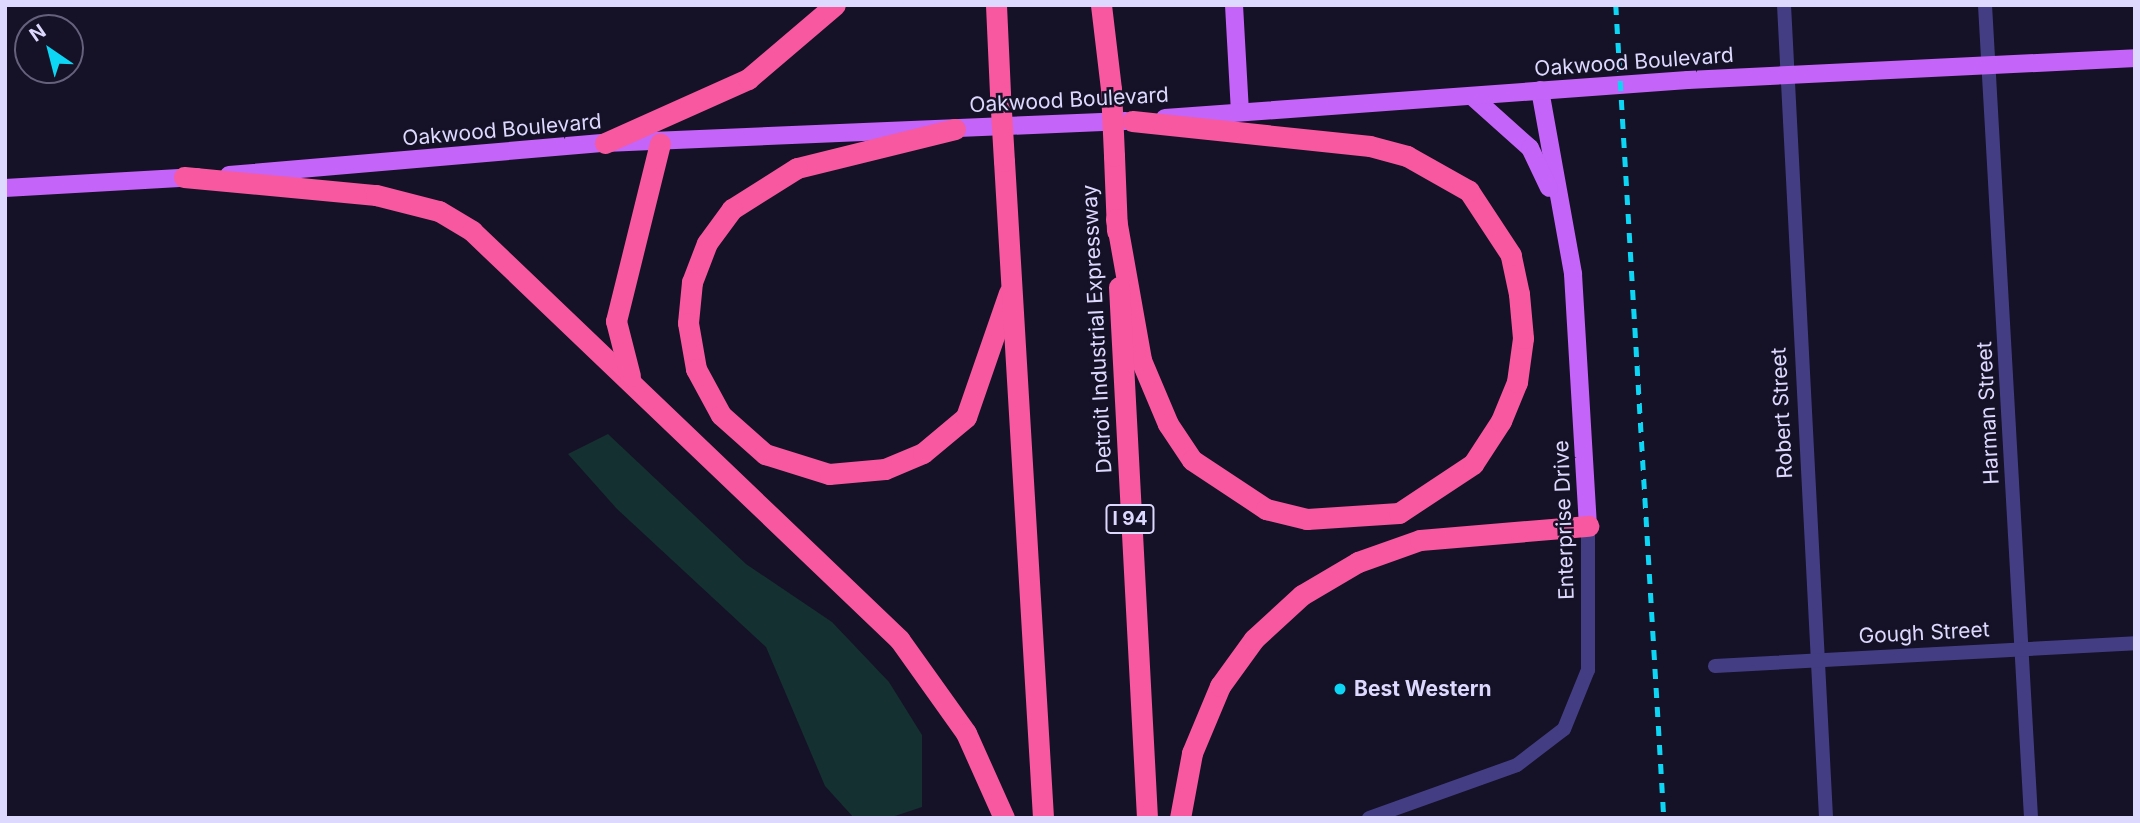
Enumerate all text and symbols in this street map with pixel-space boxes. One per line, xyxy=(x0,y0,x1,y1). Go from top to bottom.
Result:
north arrow xyxy=(14,14,84,84)
text: N xyxy=(25,19,50,47)
street label: Oakwood Boulevard xyxy=(1534,42,1734,82)
street label: Oakwood Boulevard xyxy=(969,82,1169,118)
street label: Oakwood Boulevard xyxy=(401,109,603,151)
street label: Detroit Industrial Expressway xyxy=(1077,184,1117,474)
street label: Harman Street xyxy=(1972,341,2004,485)
street label: Robert Street xyxy=(1766,347,1798,479)
street label: Enterprise Drive xyxy=(1549,440,1579,600)
road number: I 94 xyxy=(1104,504,1156,534)
street label: Gough Street xyxy=(1858,617,1990,649)
place label: Best Western xyxy=(1354,676,1492,702)
marker: Best Western xyxy=(1332,681,1348,697)

